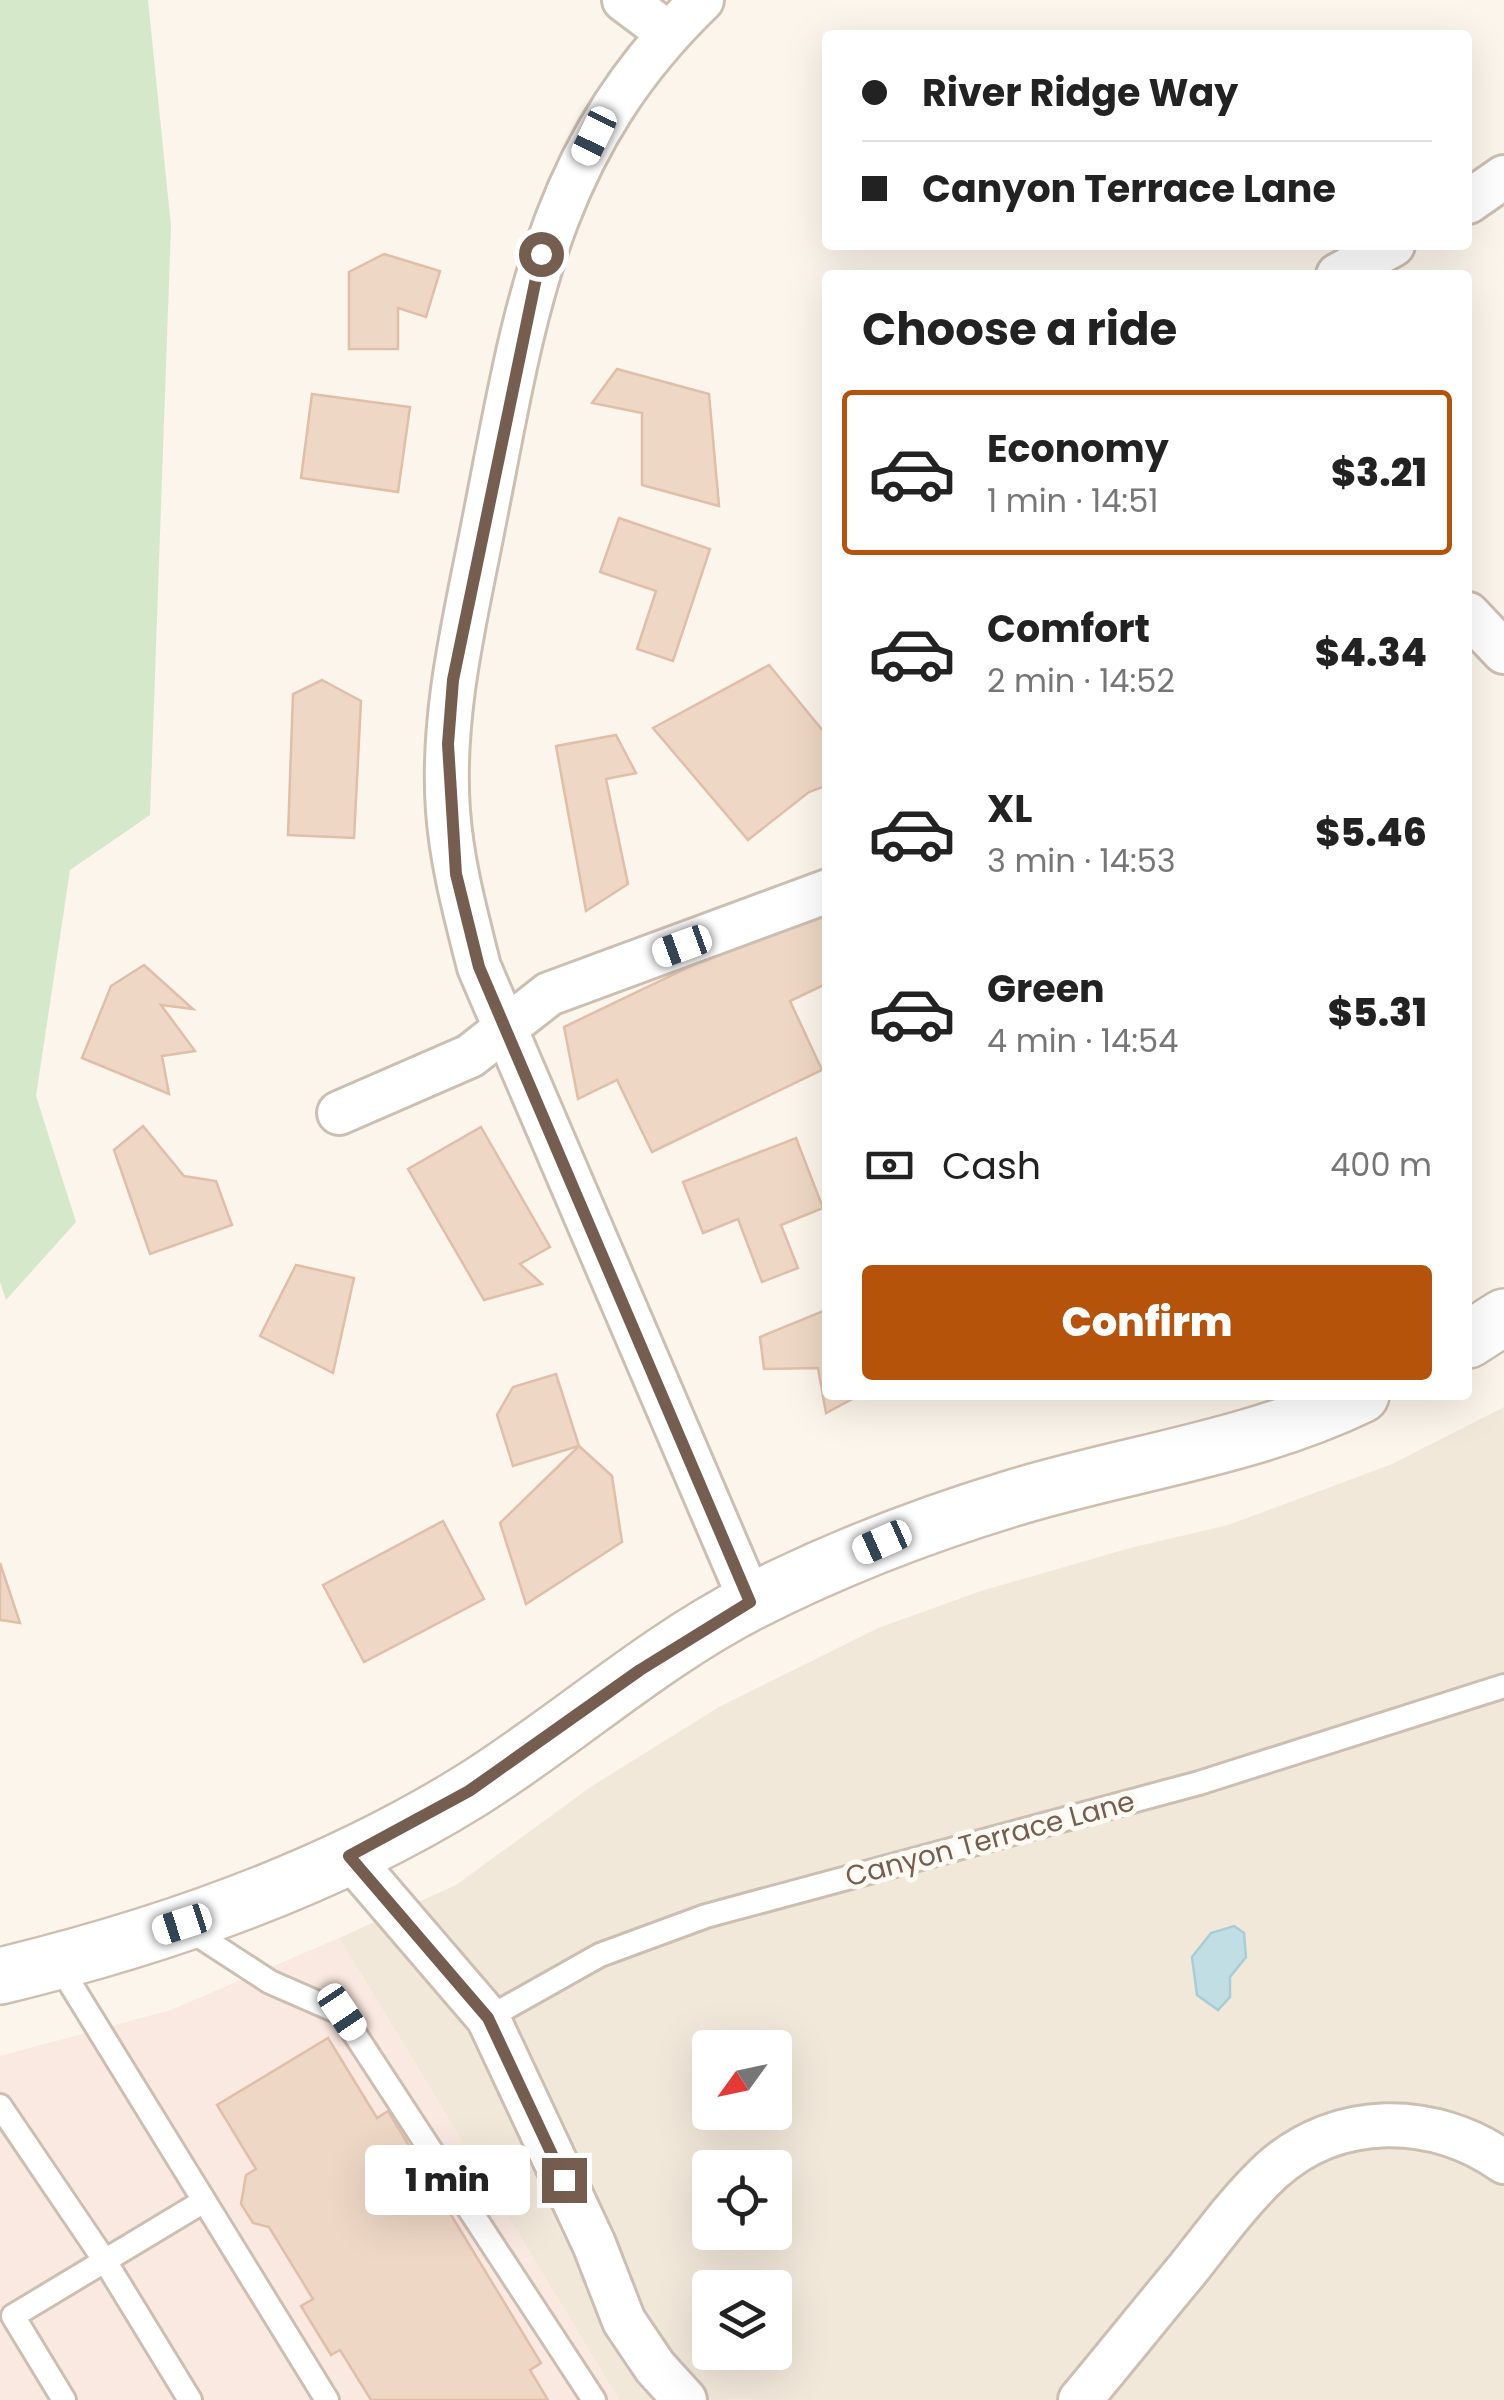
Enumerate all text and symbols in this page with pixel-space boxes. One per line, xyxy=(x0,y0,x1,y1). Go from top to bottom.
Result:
text: River Ridge Way xyxy=(922,66,1238,119)
car xyxy=(567,102,621,170)
text: Canyon Terrace Lane xyxy=(922,162,1336,215)
route start xyxy=(519,232,564,277)
text: Choose a ride xyxy=(862,298,1177,361)
text: Economy xyxy=(987,422,1169,475)
icon: car xyxy=(867,428,957,518)
text: $3.21 xyxy=(1331,446,1427,499)
text: 1 min · 14:51 xyxy=(987,478,1159,523)
text: Comfort xyxy=(987,602,1150,655)
icon: car xyxy=(867,608,957,698)
text: $4.34 xyxy=(1315,626,1427,679)
text: 2 min · 14:52 xyxy=(987,658,1175,703)
text: XL xyxy=(987,782,1032,835)
icon: car xyxy=(867,788,957,878)
text: $5.46 xyxy=(1315,806,1427,859)
text: 3 min · 14:53 xyxy=(987,838,1176,883)
car xyxy=(649,922,715,970)
text: Green xyxy=(987,962,1105,1015)
icon: car xyxy=(867,968,957,1058)
text: $5.31 xyxy=(1328,986,1427,1039)
text: 4 min · 14:54 xyxy=(987,1018,1178,1063)
icon: cash xyxy=(862,1138,917,1193)
text: Cash xyxy=(942,1139,1041,1192)
text: 400 m xyxy=(1330,1142,1432,1187)
button: Confirm xyxy=(862,1265,1432,1380)
car xyxy=(848,1516,916,1568)
street label: Canyon Terrace Lane xyxy=(841,1782,1139,1896)
car xyxy=(149,1900,215,1948)
car xyxy=(313,1979,371,2045)
north arrow xyxy=(692,2030,792,2130)
map controls xyxy=(692,2030,792,2370)
callout: 1 min xyxy=(364,2145,529,2215)
button: locate xyxy=(692,2150,792,2250)
text: 1 min xyxy=(405,2157,490,2202)
route end xyxy=(542,2158,587,2203)
button: layers xyxy=(692,2270,792,2370)

